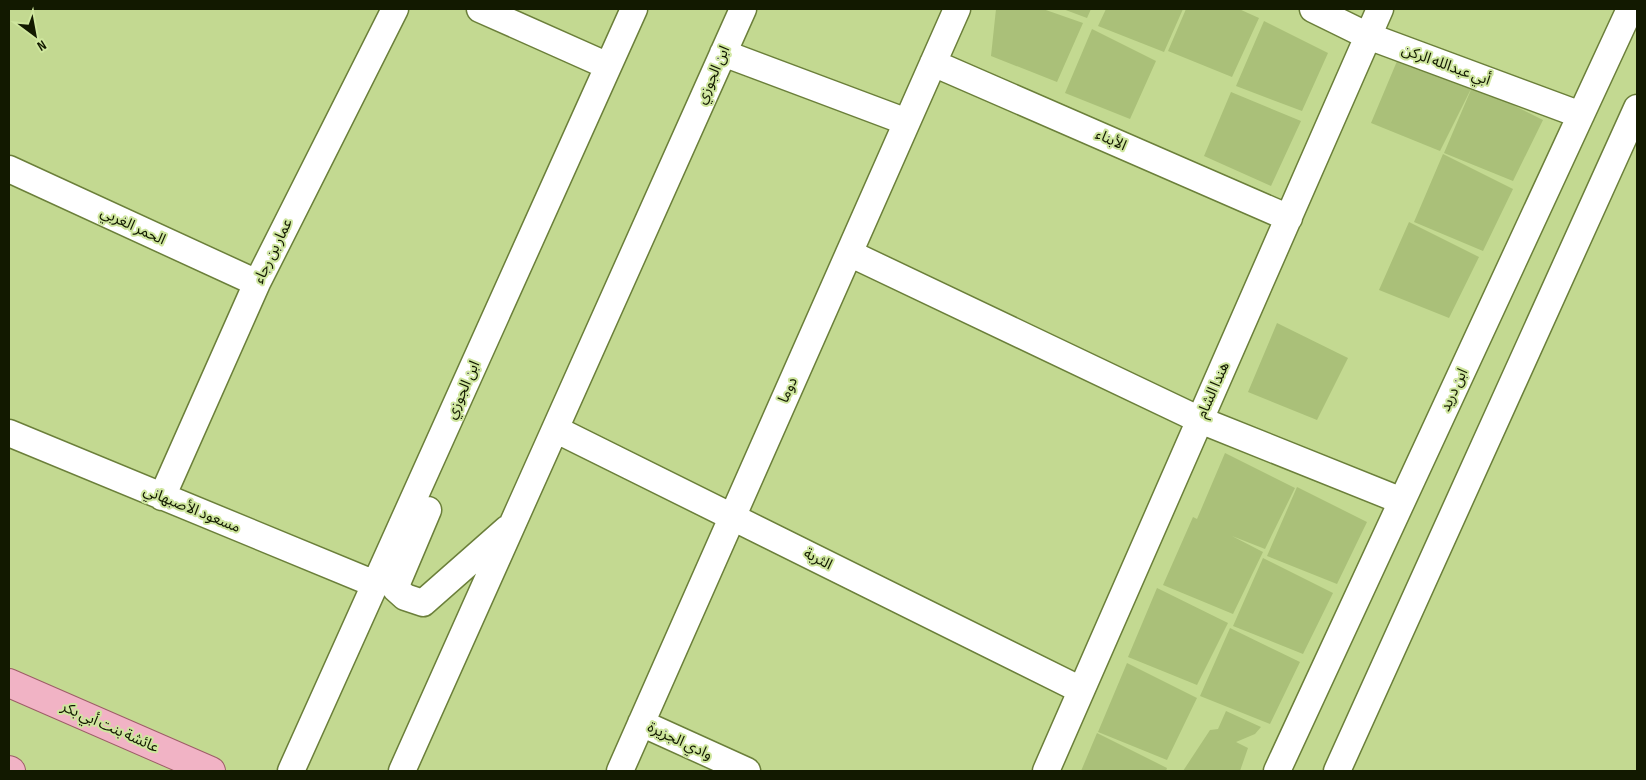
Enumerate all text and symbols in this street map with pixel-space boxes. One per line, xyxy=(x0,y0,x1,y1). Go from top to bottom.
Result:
north arrow xyxy=(10,10,60,60)
text: N xyxy=(34,36,49,55)
street label: أبي عبدالله الركن xyxy=(1398,40,1493,91)
street label: ابن الجوزي xyxy=(692,43,736,108)
street label: الأبناء xyxy=(1093,125,1129,155)
street label: الحمر الغربي xyxy=(97,203,169,251)
street label: عمار بن رجاء xyxy=(249,215,297,287)
street label: ابن الجوزي xyxy=(442,358,486,423)
street label: هندا الشام xyxy=(1192,359,1235,421)
street label: ابن دريد xyxy=(1436,365,1472,415)
street label: دوما xyxy=(774,374,802,406)
street label: مسعود الأصبهاني xyxy=(140,481,243,538)
street label: الثربة xyxy=(800,544,836,574)
street label: عائشة بنت أبي بكر xyxy=(57,697,162,759)
street label: وادي الجزيرة xyxy=(644,718,716,766)

